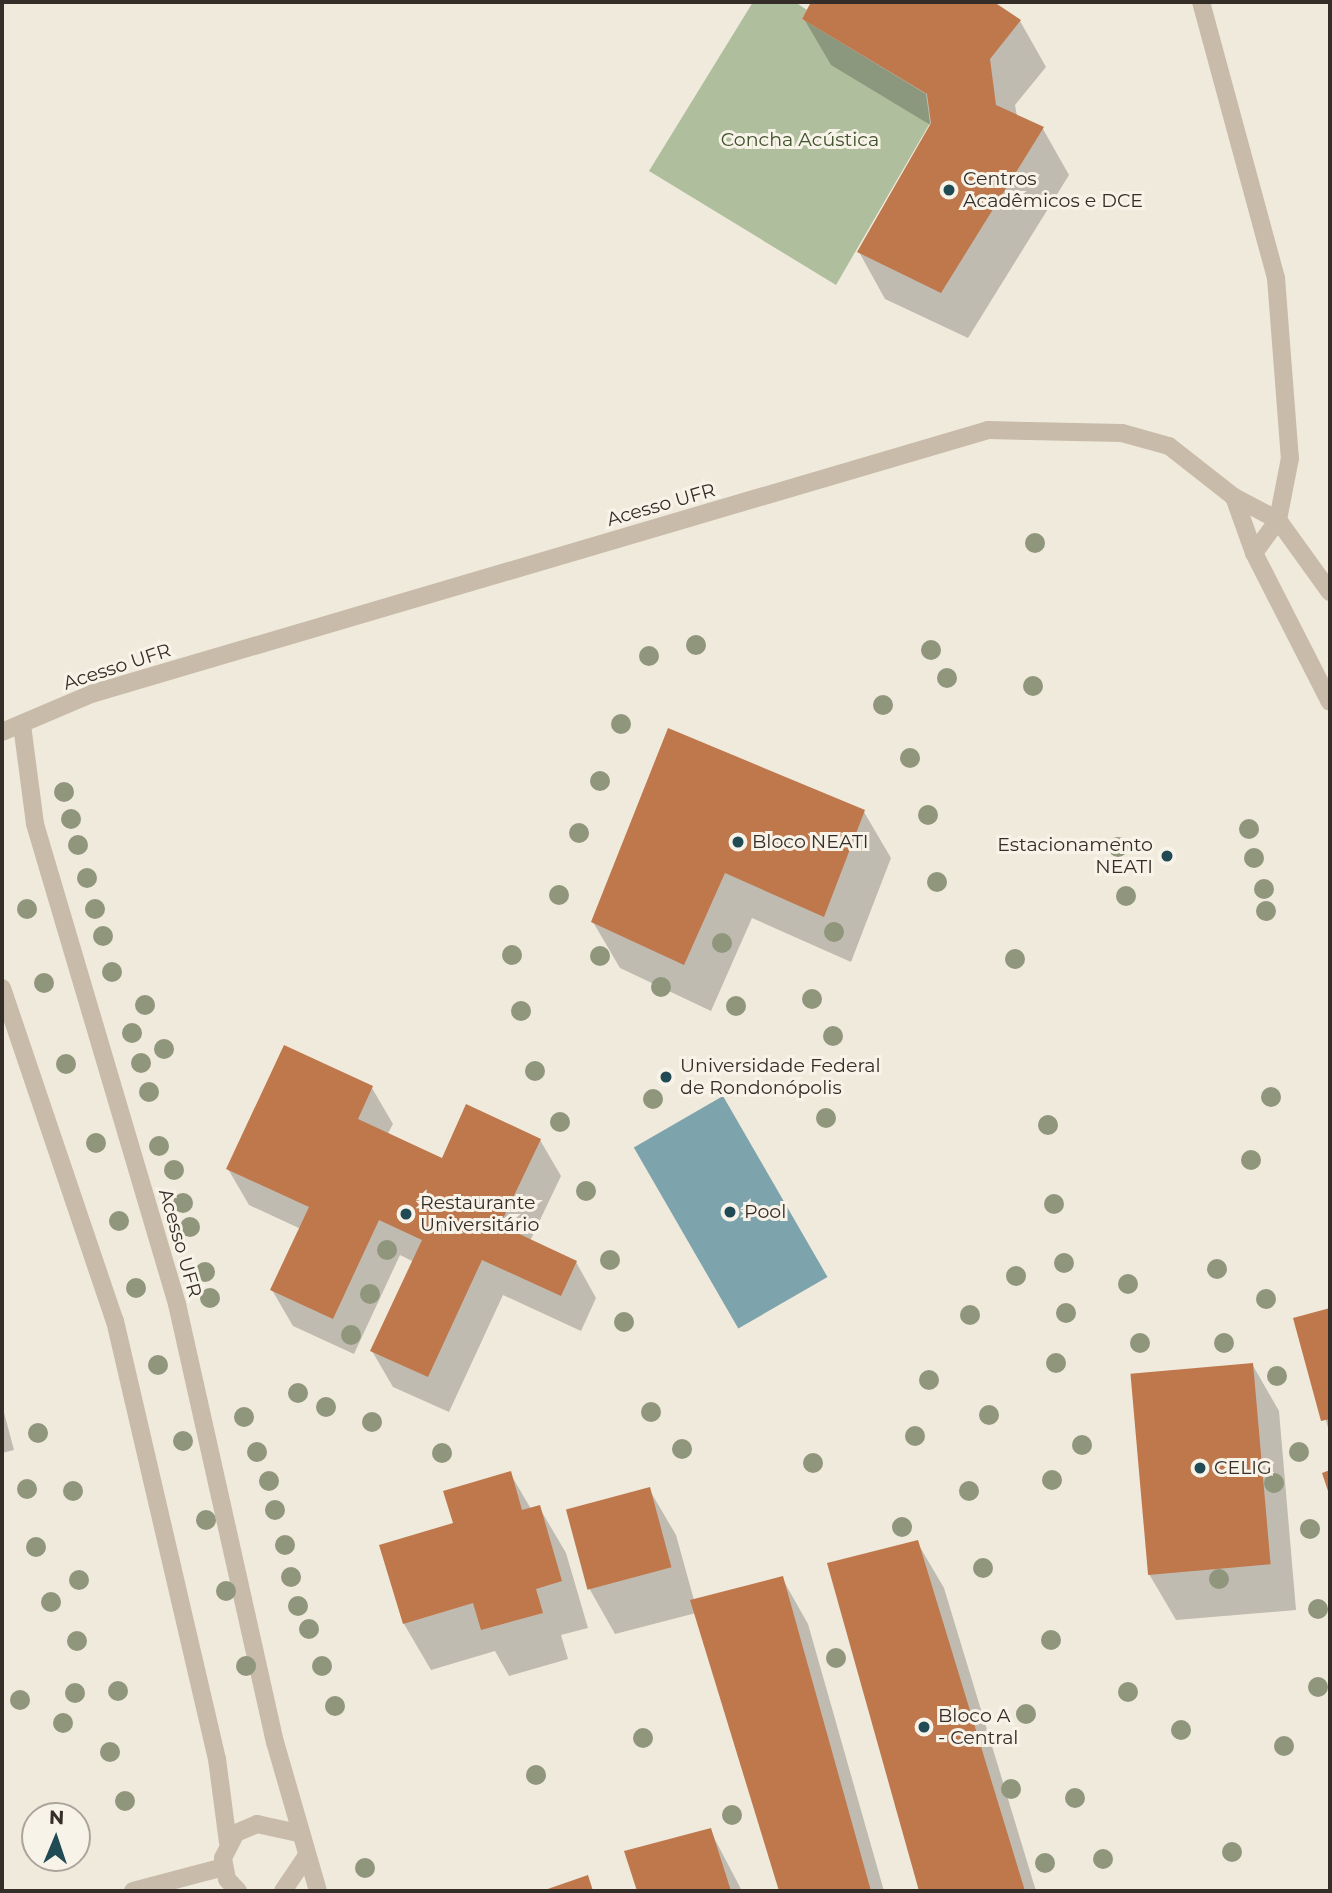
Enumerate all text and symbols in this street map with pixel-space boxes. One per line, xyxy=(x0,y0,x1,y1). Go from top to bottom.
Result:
park label: Concha Acústica xyxy=(721,129,879,151)
place label: Centros Acadêmicos e DCE xyxy=(963,168,1143,212)
marker: Centros Acadêmicos e DCE xyxy=(941,182,957,198)
street label: Acesso UFR xyxy=(604,479,718,531)
street label: Acesso UFR xyxy=(60,639,174,695)
place label: Bloco NEATI xyxy=(752,831,869,853)
marker: Bloco NEATI xyxy=(730,834,746,850)
place label: Estacionamento NEATI xyxy=(997,834,1153,878)
marker: Estacionamento NEATI xyxy=(1159,848,1175,864)
place label: Universidade Federal de Rondonópolis xyxy=(680,1055,881,1099)
marker: Universidade Federal de Rondonópolis xyxy=(658,1069,674,1085)
street label: Acesso UFR xyxy=(154,1186,206,1300)
place label: Restaurante Universitário xyxy=(420,1192,539,1236)
place label: Pool xyxy=(744,1201,786,1223)
marker: Pool xyxy=(722,1204,738,1220)
marker: Restaurante Universitário xyxy=(398,1206,414,1222)
place label: CELIG xyxy=(1214,1457,1272,1479)
marker: CELIG xyxy=(1192,1460,1208,1476)
place label: Bloco A - Central xyxy=(938,1705,1018,1749)
marker: Bloco A - Central xyxy=(916,1719,932,1735)
north arrow xyxy=(21,1802,91,1872)
text: N xyxy=(49,1806,65,1829)

